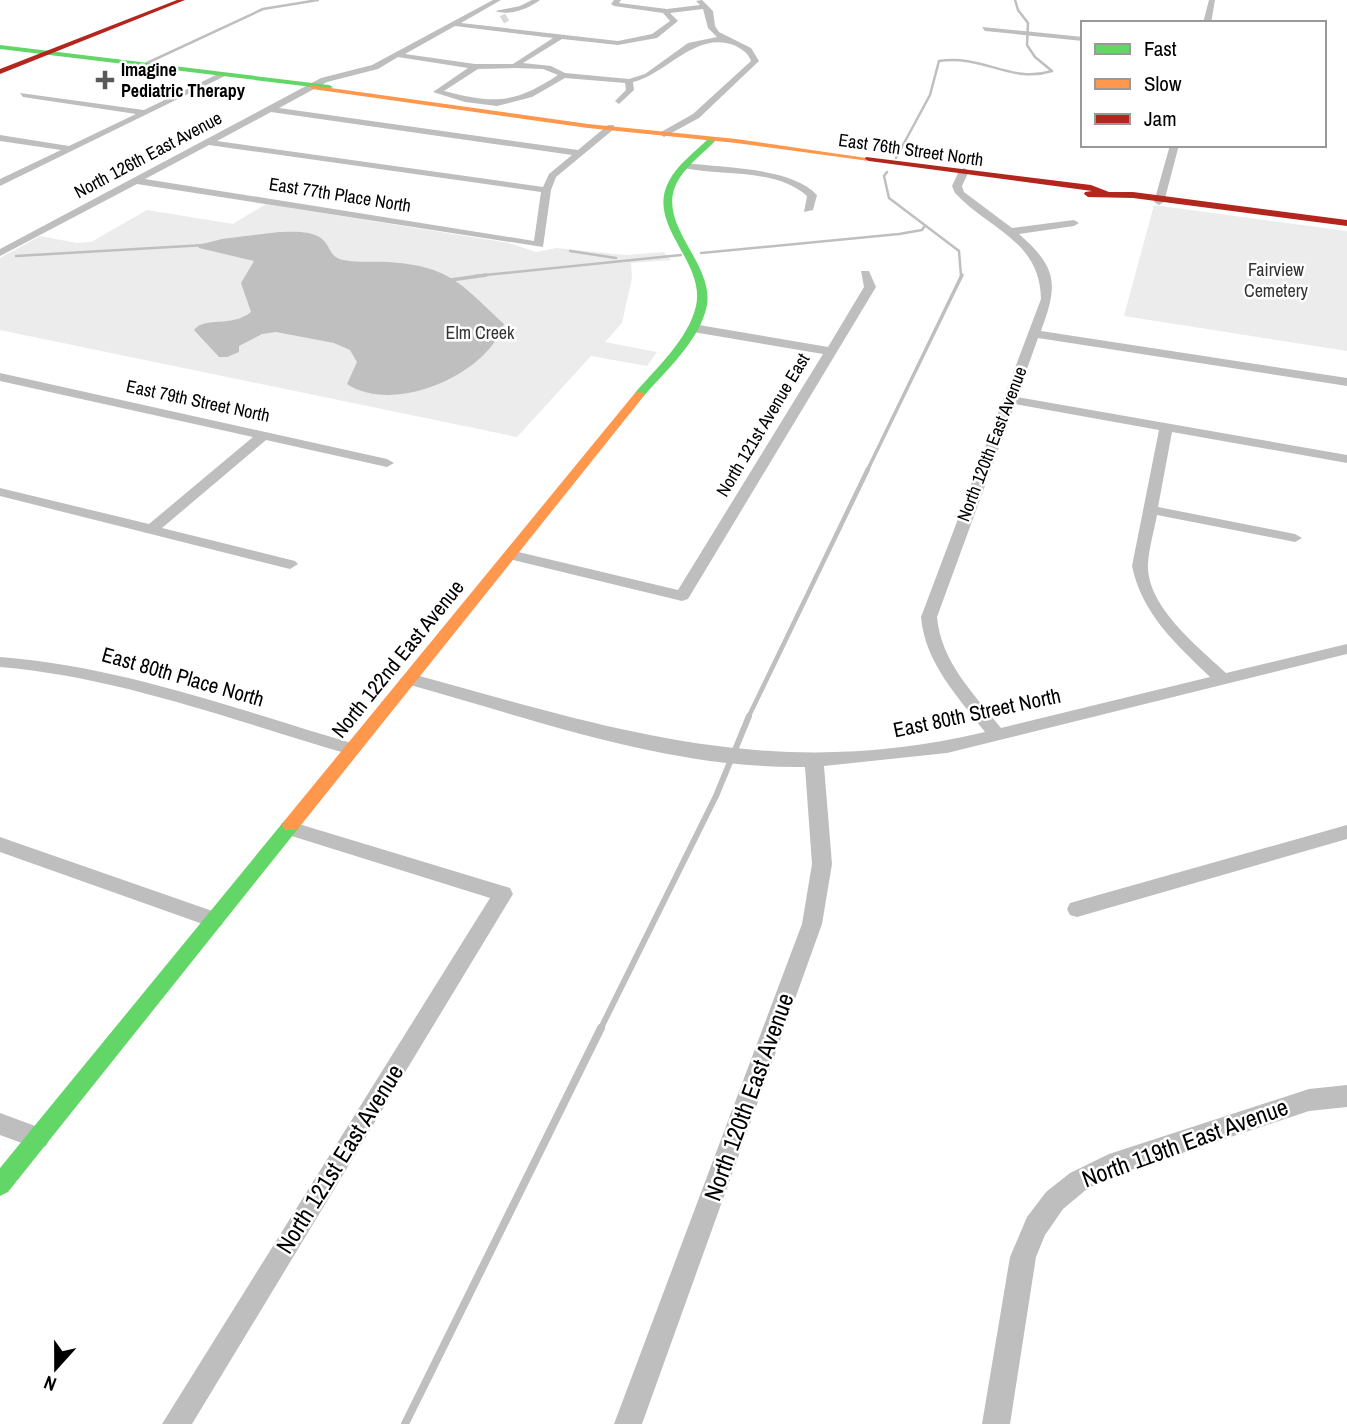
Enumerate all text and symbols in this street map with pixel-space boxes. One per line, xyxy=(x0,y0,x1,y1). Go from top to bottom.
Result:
legend xyxy=(1081,21,1326,147)
text: Fast xyxy=(1144,34,1177,63)
place label: Imagine Pediatric Therapy xyxy=(121,57,246,103)
text: Slow xyxy=(1144,69,1182,98)
marker: Imagine Pediatric Therapy xyxy=(95,70,115,90)
text: Jam xyxy=(1144,104,1177,133)
street label: North 126th East Avenue xyxy=(70,105,226,204)
street label: East 76th Street North xyxy=(837,127,985,172)
street label: East 77th Place North xyxy=(267,171,413,218)
park label: Fairview Cemetery xyxy=(1244,257,1309,303)
park label: Elm Creek xyxy=(446,320,515,345)
street label: North 121st Avenue East xyxy=(710,348,815,501)
street label: North 120th East Avenue xyxy=(950,363,1033,525)
street label: East 79th Street North xyxy=(124,373,272,428)
street label: North 122nd East Avenue xyxy=(325,573,471,744)
street label: East 80th Place North xyxy=(99,639,268,714)
street label: East 80th Street North xyxy=(891,681,1063,744)
street label: North 120th East Avenue xyxy=(696,989,800,1205)
street label: North 121st East Avenue xyxy=(268,1058,410,1259)
street label: North 119th East Avenue xyxy=(1077,1090,1292,1194)
north arrow xyxy=(21,1333,91,1403)
text: N xyxy=(40,1370,60,1398)

